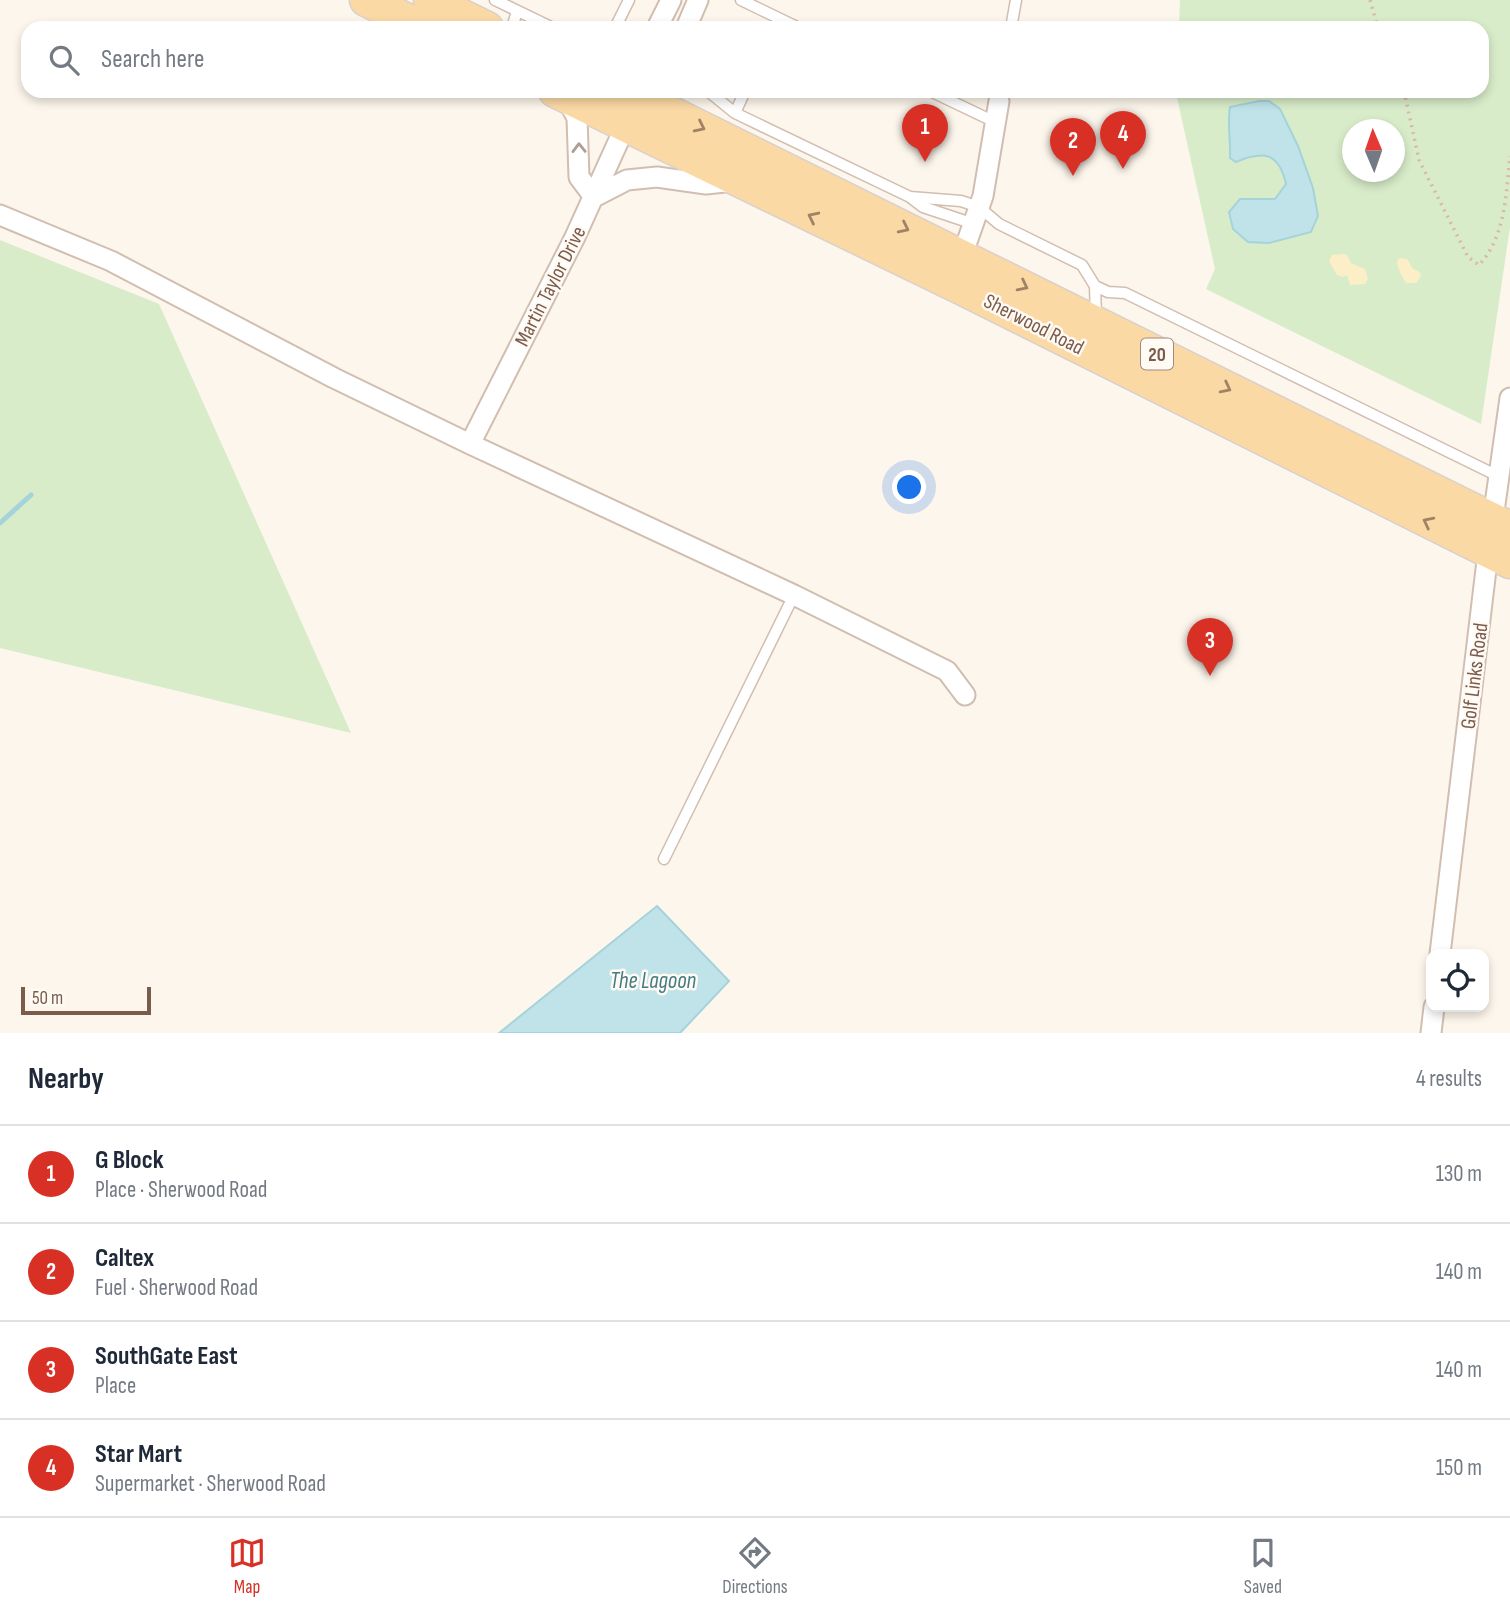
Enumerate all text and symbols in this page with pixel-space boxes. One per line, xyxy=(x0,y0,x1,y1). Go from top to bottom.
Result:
search box xyxy=(21,21,1489,98)
icon: search xyxy=(45,41,83,79)
text: Search here xyxy=(101,44,204,75)
pin: 1 xyxy=(902,104,948,162)
pin: 4 xyxy=(1100,111,1146,169)
pin: 2 xyxy=(1050,118,1096,176)
one-way arrow xyxy=(693,119,705,133)
north arrow xyxy=(1342,119,1405,182)
one-way arrow xyxy=(571,142,587,153)
one-way arrow xyxy=(808,211,820,225)
one-way arrow xyxy=(897,219,909,233)
street label: Martin Taylor Drive xyxy=(510,222,591,350)
one-way arrow xyxy=(1016,278,1028,292)
street label: Sherwood Road xyxy=(980,289,1088,360)
road number: 20 xyxy=(1141,338,1173,370)
one-way arrow xyxy=(1219,380,1231,394)
your location xyxy=(892,470,926,504)
one-way arrow xyxy=(1423,516,1435,530)
pin: 3 xyxy=(1187,618,1233,676)
street label: Golf Links Road xyxy=(1456,622,1493,731)
map controls xyxy=(1426,949,1489,1012)
button: locate xyxy=(1426,949,1489,1012)
water label: The Lagoon xyxy=(610,967,696,995)
scale bar xyxy=(21,984,150,1016)
text: 50 m xyxy=(32,987,63,1010)
text: Nearby xyxy=(28,1061,104,1097)
text: 4 results xyxy=(1416,1065,1482,1093)
text: G Block xyxy=(95,1145,164,1176)
text: 1 xyxy=(46,1160,56,1188)
text: 130 m xyxy=(1436,1160,1482,1188)
text: Place · Sherwood Road xyxy=(95,1176,267,1204)
text: Caltex xyxy=(95,1243,154,1274)
text: 2 xyxy=(46,1258,56,1286)
text: 140 m xyxy=(1436,1258,1482,1286)
text: Fuel · Sherwood Road xyxy=(95,1274,258,1302)
text: SouthGate East xyxy=(95,1341,238,1372)
text: 3 xyxy=(46,1356,56,1384)
text: 140 m xyxy=(1436,1356,1482,1384)
text: Place xyxy=(95,1372,136,1400)
text: Star Mart xyxy=(95,1439,182,1470)
text: 4 xyxy=(46,1454,56,1482)
text: 150 m xyxy=(1436,1454,1482,1482)
text: Supermarket · Sherwood Road xyxy=(95,1470,326,1498)
tab: Map xyxy=(228,1534,266,1599)
tab: Directions xyxy=(722,1534,788,1599)
tab: Saved xyxy=(1244,1534,1282,1599)

